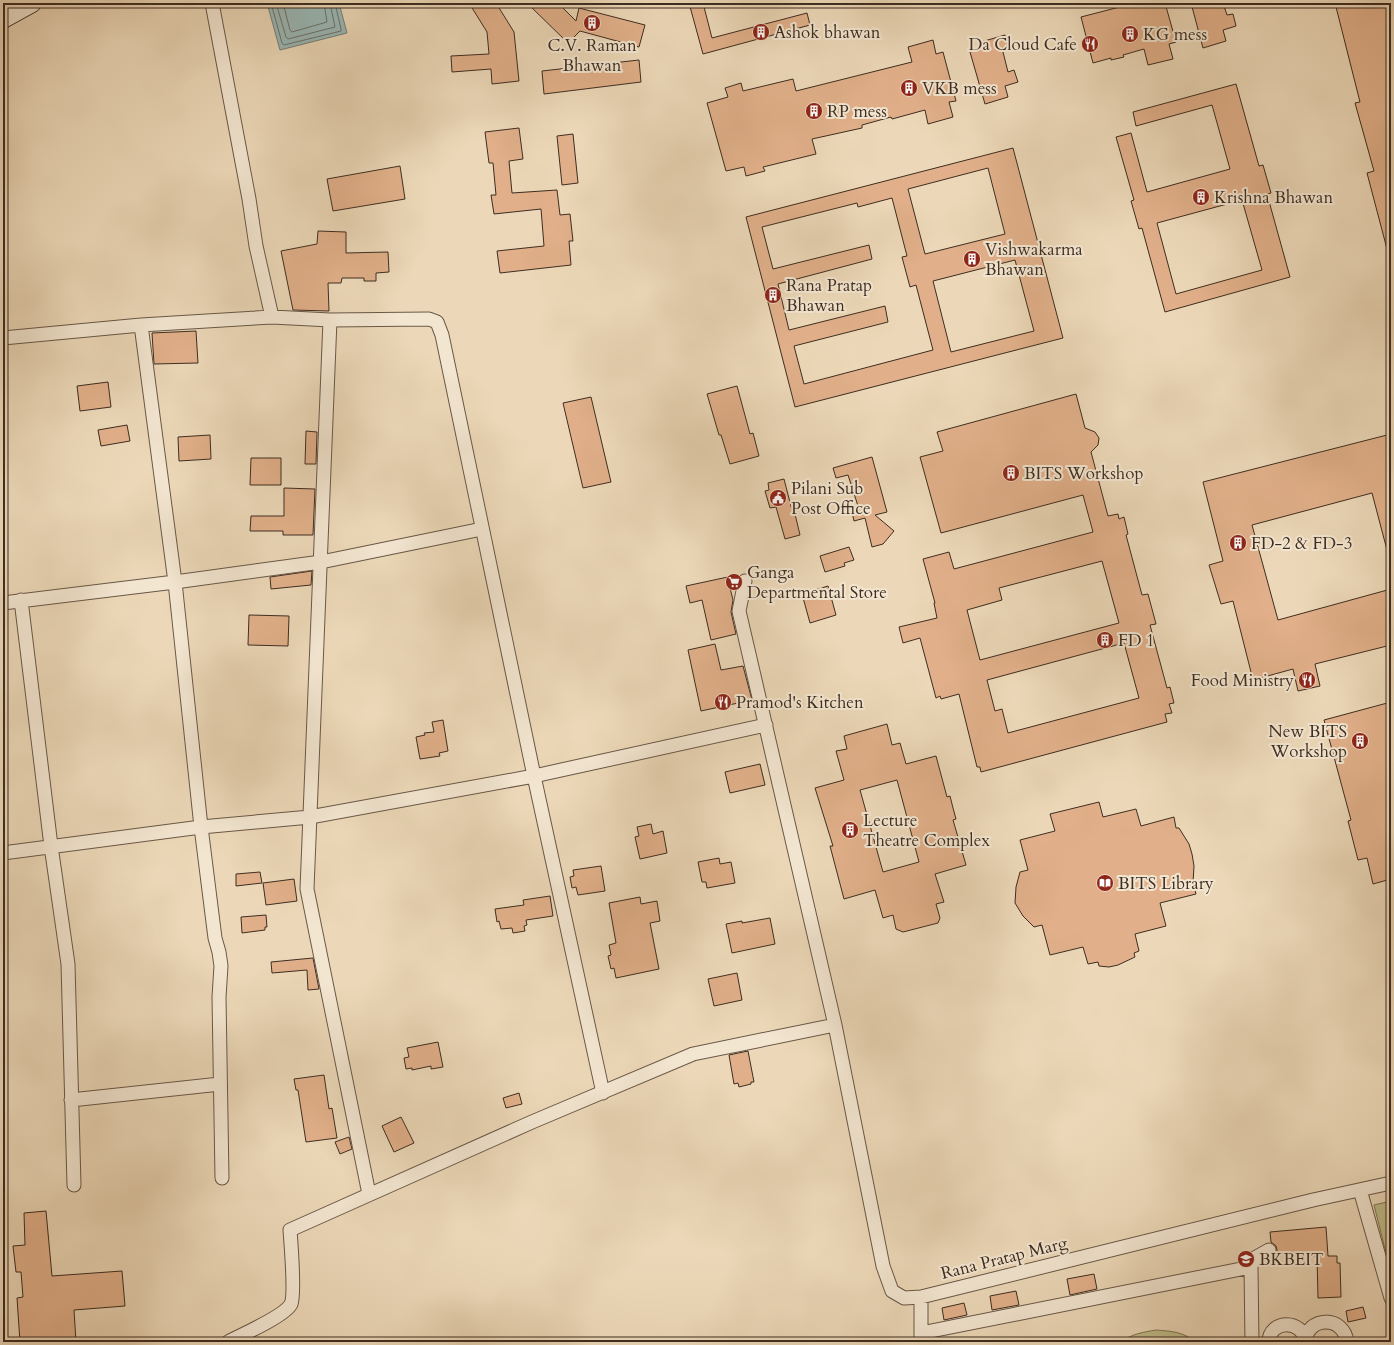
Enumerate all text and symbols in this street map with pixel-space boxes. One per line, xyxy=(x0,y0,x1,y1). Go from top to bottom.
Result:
building icon: C.V. Raman Bhawan xyxy=(582,13,602,33)
place label: Ashok bhawan xyxy=(774,21,881,44)
building icon: Ashok bhawan xyxy=(751,22,771,42)
place label: KG mess xyxy=(1143,23,1207,46)
building icon: KG mess xyxy=(1120,24,1140,44)
place label: Da Cloud Cafe xyxy=(969,33,1077,56)
place label: C.V. Raman Bhawan xyxy=(547,34,637,77)
restaurant icon: Da Cloud Cafe xyxy=(1080,34,1100,54)
place label: VKB mess xyxy=(922,77,997,100)
building icon: VKB mess xyxy=(899,78,919,98)
place label: RP mess xyxy=(827,100,887,123)
building icon: RP mess xyxy=(804,101,824,121)
place label: Krishna Bhawan xyxy=(1214,186,1333,209)
building icon: Krishna Bhawan xyxy=(1191,187,1211,207)
place label: Vishwakarma Bhawan xyxy=(985,238,1083,281)
building icon: Vishwakarma Bhawan xyxy=(962,249,982,269)
place label: Rana Pratap Bhawan xyxy=(786,274,872,317)
building icon: Rana Pratap Bhawan xyxy=(763,285,783,305)
place label: BITS Workshop xyxy=(1024,462,1143,485)
building icon: BITS Workshop xyxy=(1001,463,1021,483)
place label: Pilani Sub Post Office xyxy=(791,477,871,520)
public building icon: Pilani Sub Post Office xyxy=(768,488,788,508)
place label: FD-2 & FD-3 xyxy=(1251,532,1352,555)
building icon: FD-2 & FD-3 xyxy=(1228,533,1248,553)
place label: Ganga Departmental Store xyxy=(747,561,887,604)
supermarket icon: Ganga Departmental Store xyxy=(724,572,744,592)
place label: FD 1 xyxy=(1118,629,1155,652)
building icon: FD 1 xyxy=(1095,630,1115,650)
place label: Food Ministry xyxy=(1191,669,1294,692)
restaurant icon: Food Ministry xyxy=(1297,670,1317,690)
place label: Pramod's Kitchen xyxy=(736,691,864,714)
restaurant icon: Pramod's Kitchen xyxy=(713,692,733,712)
place label: New BITS Workshop xyxy=(1268,720,1347,763)
building icon: New BITS Workshop xyxy=(1350,731,1370,751)
place label: Lecture Theatre Complex xyxy=(863,809,990,852)
building icon: Lecture Theatre Complex xyxy=(840,820,860,840)
place label: BITS Library xyxy=(1118,872,1214,895)
library icon: BITS Library xyxy=(1095,873,1115,893)
street label: Rana Pratap Marg xyxy=(938,1231,1070,1285)
place label: BKBEIT xyxy=(1259,1248,1324,1271)
school or university icon: BKBEIT xyxy=(1236,1249,1256,1269)

